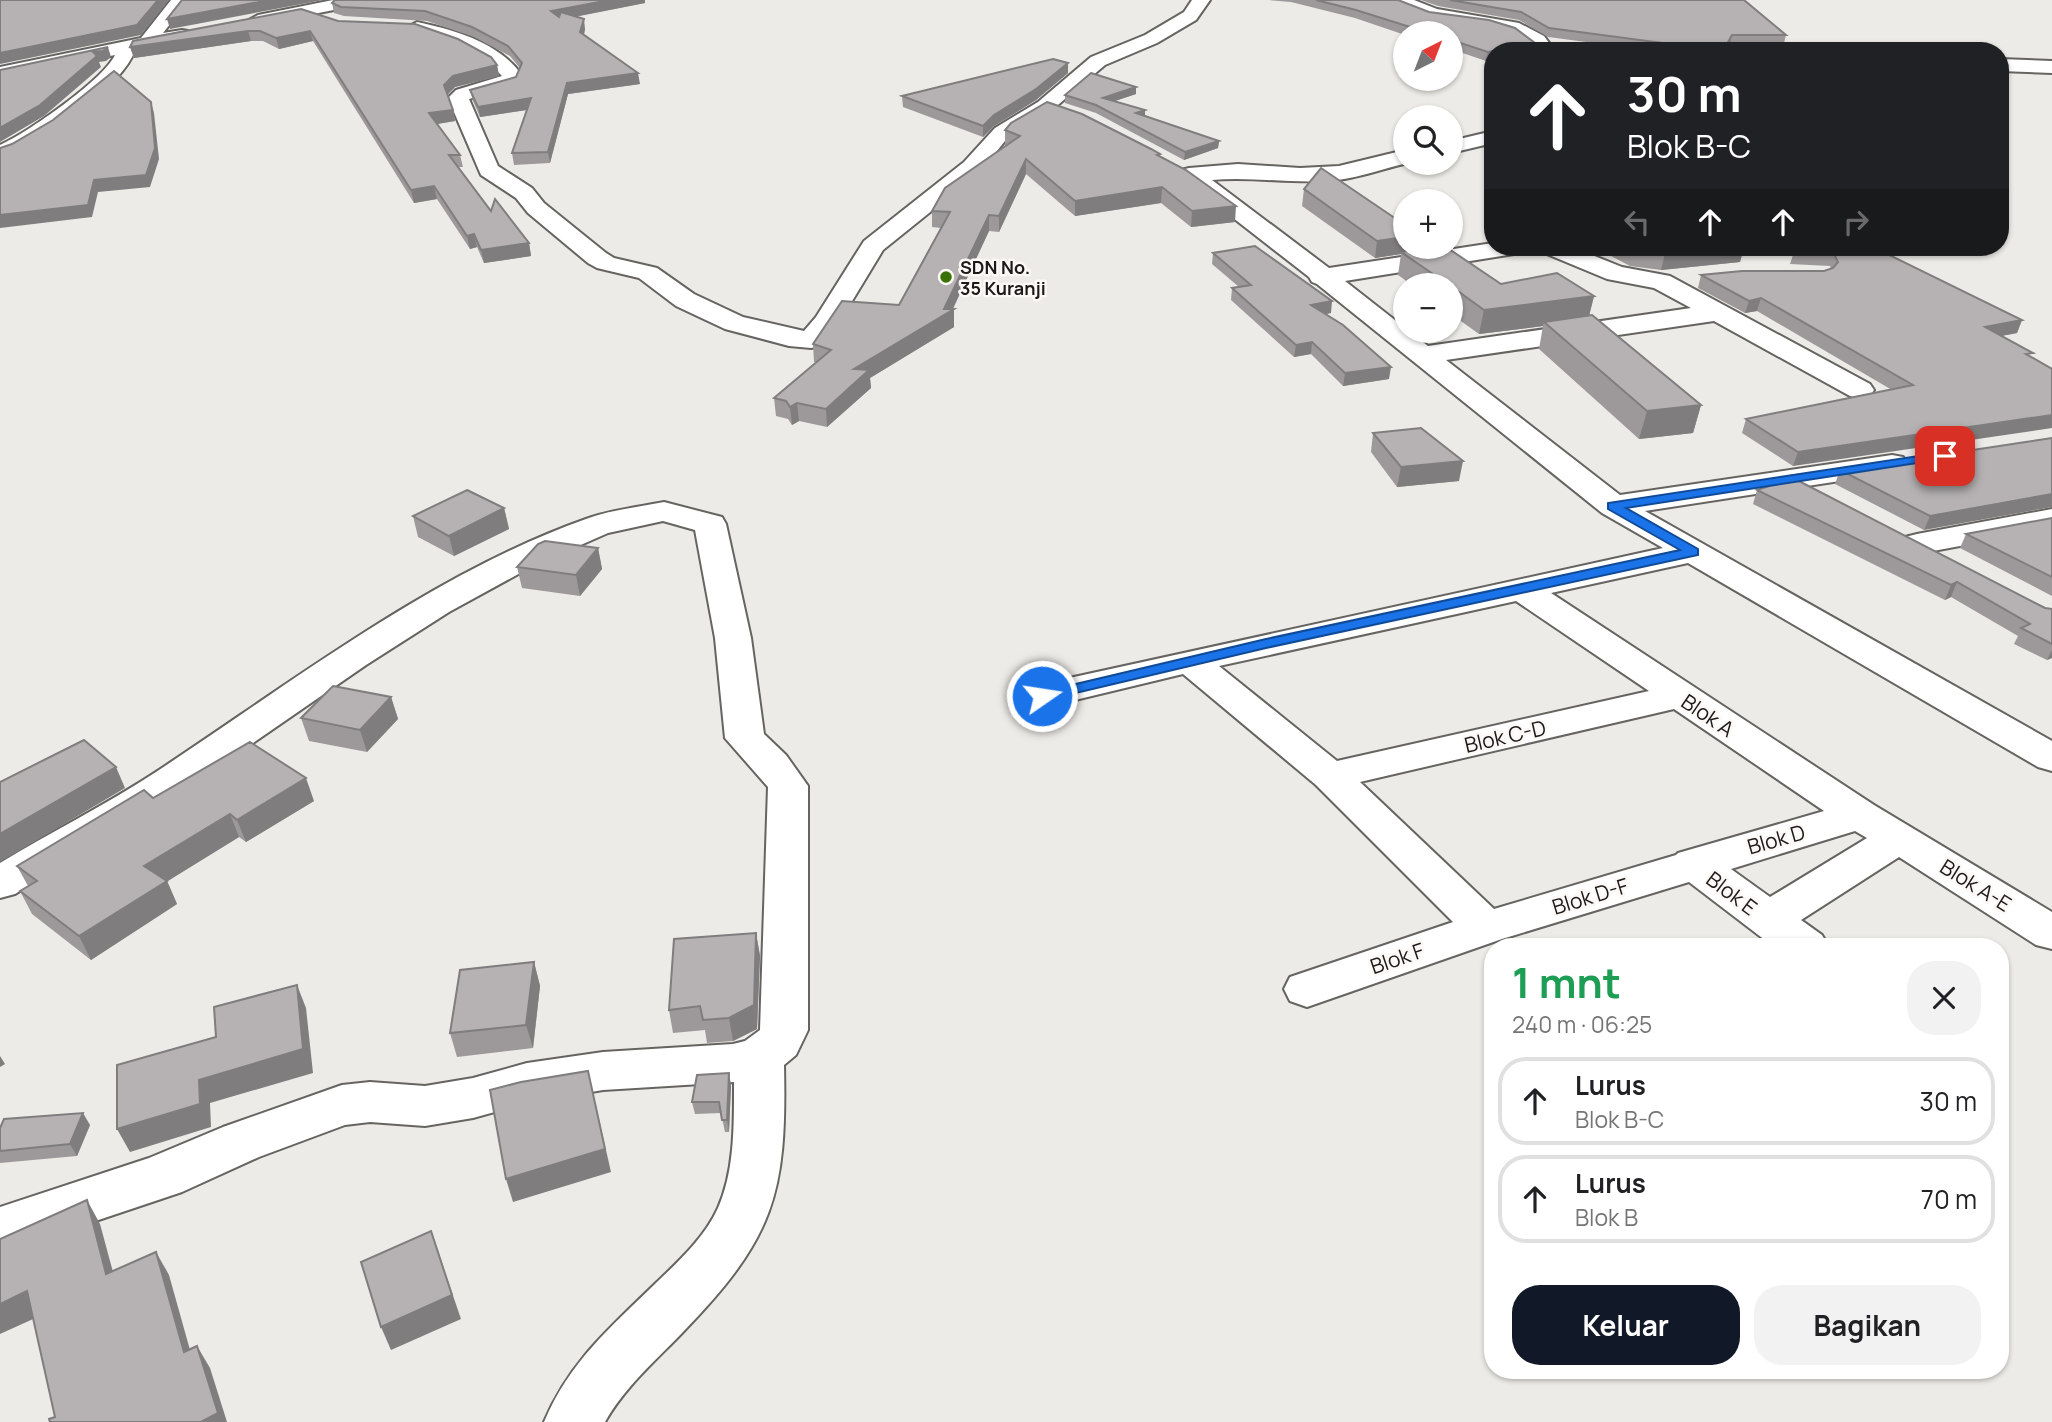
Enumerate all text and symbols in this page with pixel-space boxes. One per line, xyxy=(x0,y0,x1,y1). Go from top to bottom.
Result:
north arrow xyxy=(1393,21,1463,91)
map controls xyxy=(1393,21,1463,343)
text: 30 m xyxy=(1627,60,1742,127)
icon: ahead xyxy=(1512,70,1603,161)
button: search xyxy=(1393,105,1463,175)
text: Blok B-C xyxy=(1627,124,1751,168)
button: + xyxy=(1393,189,1463,259)
icon: left xyxy=(1618,203,1656,241)
icon: ahead xyxy=(1691,203,1729,241)
icon: ahead xyxy=(1764,203,1802,241)
icon: right xyxy=(1837,203,1875,241)
place label: SDN No. 35 Kuranji xyxy=(960,255,1046,300)
marker: SDN No. 35 Kuranji xyxy=(938,269,954,285)
button: − xyxy=(1393,273,1463,343)
pin xyxy=(1915,426,1975,486)
icon: arrive xyxy=(1926,437,1964,475)
position arrow xyxy=(1005,659,1079,733)
street label: Blok A xyxy=(1676,687,1740,743)
street label: Blok C-D xyxy=(1462,713,1548,759)
street label: Blok D xyxy=(1744,817,1808,861)
street label: Blok A-E xyxy=(1935,852,2017,918)
street label: Blok E xyxy=(1701,865,1763,921)
street label: Blok D-F xyxy=(1548,871,1632,921)
street label: Blok F xyxy=(1366,936,1428,980)
text: 1 mnt xyxy=(1512,953,1621,1011)
button: close xyxy=(1907,961,1981,1035)
text: 240 m · 06:25 xyxy=(1512,1008,1652,1040)
text: Lurus xyxy=(1575,1067,1646,1103)
icon: ahead xyxy=(1516,1082,1554,1120)
text: 30 m xyxy=(1920,1083,1977,1119)
text: Blok B-C xyxy=(1575,1103,1664,1135)
text: Lurus xyxy=(1575,1165,1646,1201)
icon: ahead xyxy=(1516,1180,1554,1218)
text: 70 m xyxy=(1921,1181,1977,1217)
text: Blok B xyxy=(1575,1201,1638,1233)
button: Keluar xyxy=(1512,1285,1740,1365)
button: Bagikan xyxy=(1754,1285,1981,1365)

